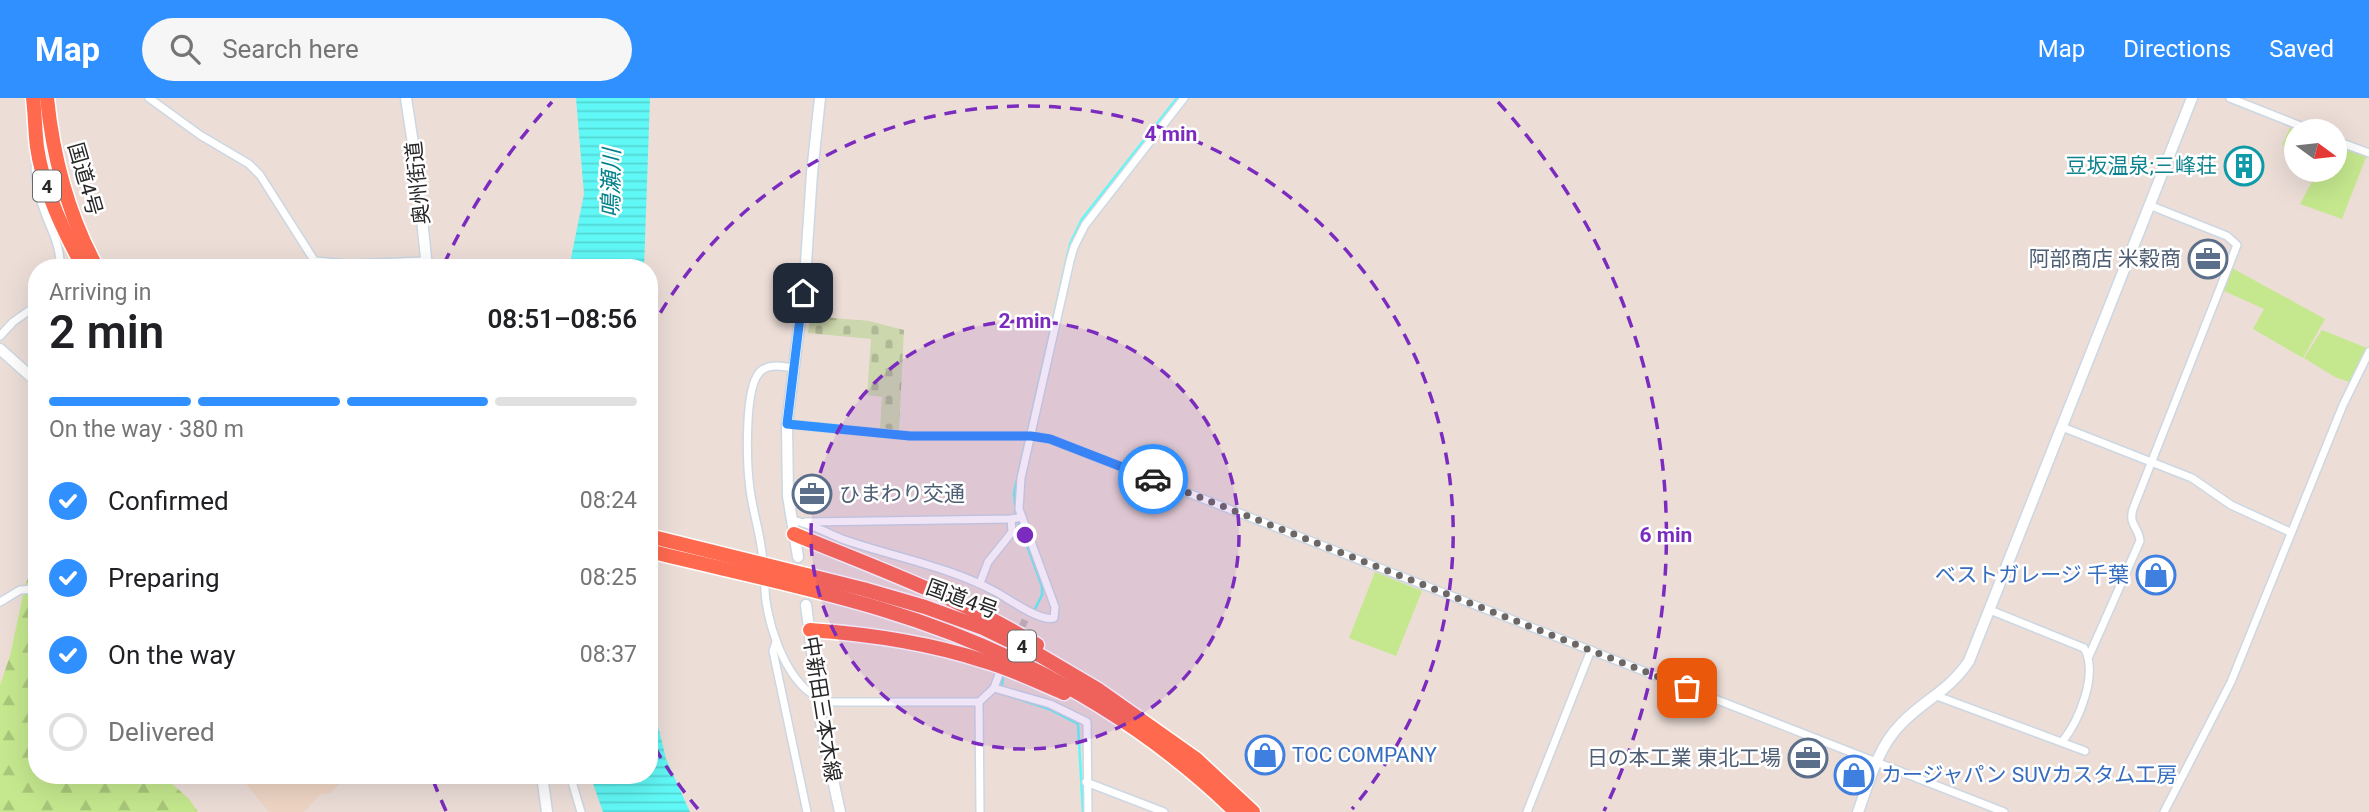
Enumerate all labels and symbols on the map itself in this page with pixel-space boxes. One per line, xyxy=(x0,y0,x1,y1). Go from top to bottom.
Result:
north arrow xyxy=(2284,119,2347,182)
text: 4 min xyxy=(1145,122,1197,146)
street label: 国道4号 xyxy=(63,140,107,218)
street label: 奥州街道 xyxy=(402,140,434,226)
water label: 鳴瀬川 xyxy=(597,145,626,218)
building icon: 豆坂温泉;三峰荘 xyxy=(2223,145,2265,187)
place label: 豆坂温泉;三峰荘 xyxy=(2066,154,2217,178)
road number: 4 xyxy=(33,170,61,202)
office icon: 阿部商店 米穀商 xyxy=(2187,238,2229,280)
place label: 阿部商店 米穀商 xyxy=(2029,247,2181,271)
pin xyxy=(773,263,833,323)
text: 2 min xyxy=(999,309,1051,333)
courier xyxy=(1118,444,1188,514)
office icon: ひまわり交通 xyxy=(791,473,833,515)
place label: ひまわり交通 xyxy=(839,482,965,506)
centre of rings xyxy=(1013,523,1037,547)
text: 6 min xyxy=(1640,523,1692,547)
shop icon: ベストガレージ 千葉 xyxy=(2135,554,2177,596)
place label: ベストガレージ 千葉 xyxy=(1935,563,2129,587)
street label: 国道4号 xyxy=(923,575,1001,623)
road number: 4 xyxy=(1008,631,1036,662)
street label: 中新田三本木線 xyxy=(799,635,845,783)
pin xyxy=(1657,658,1717,718)
shop icon: TOC COMPANY xyxy=(1244,734,1286,776)
office icon: 日の本工業 東北工場 xyxy=(1787,737,1829,779)
place label: TOC COMPANY xyxy=(1292,743,1437,767)
place label: 日の本工業 東北工場 xyxy=(1587,746,1781,770)
shop icon: カージャパン SUVカスタム工房 xyxy=(1833,754,1875,796)
place label: カージャパン SUVカスタム工房 xyxy=(1881,763,2177,787)

